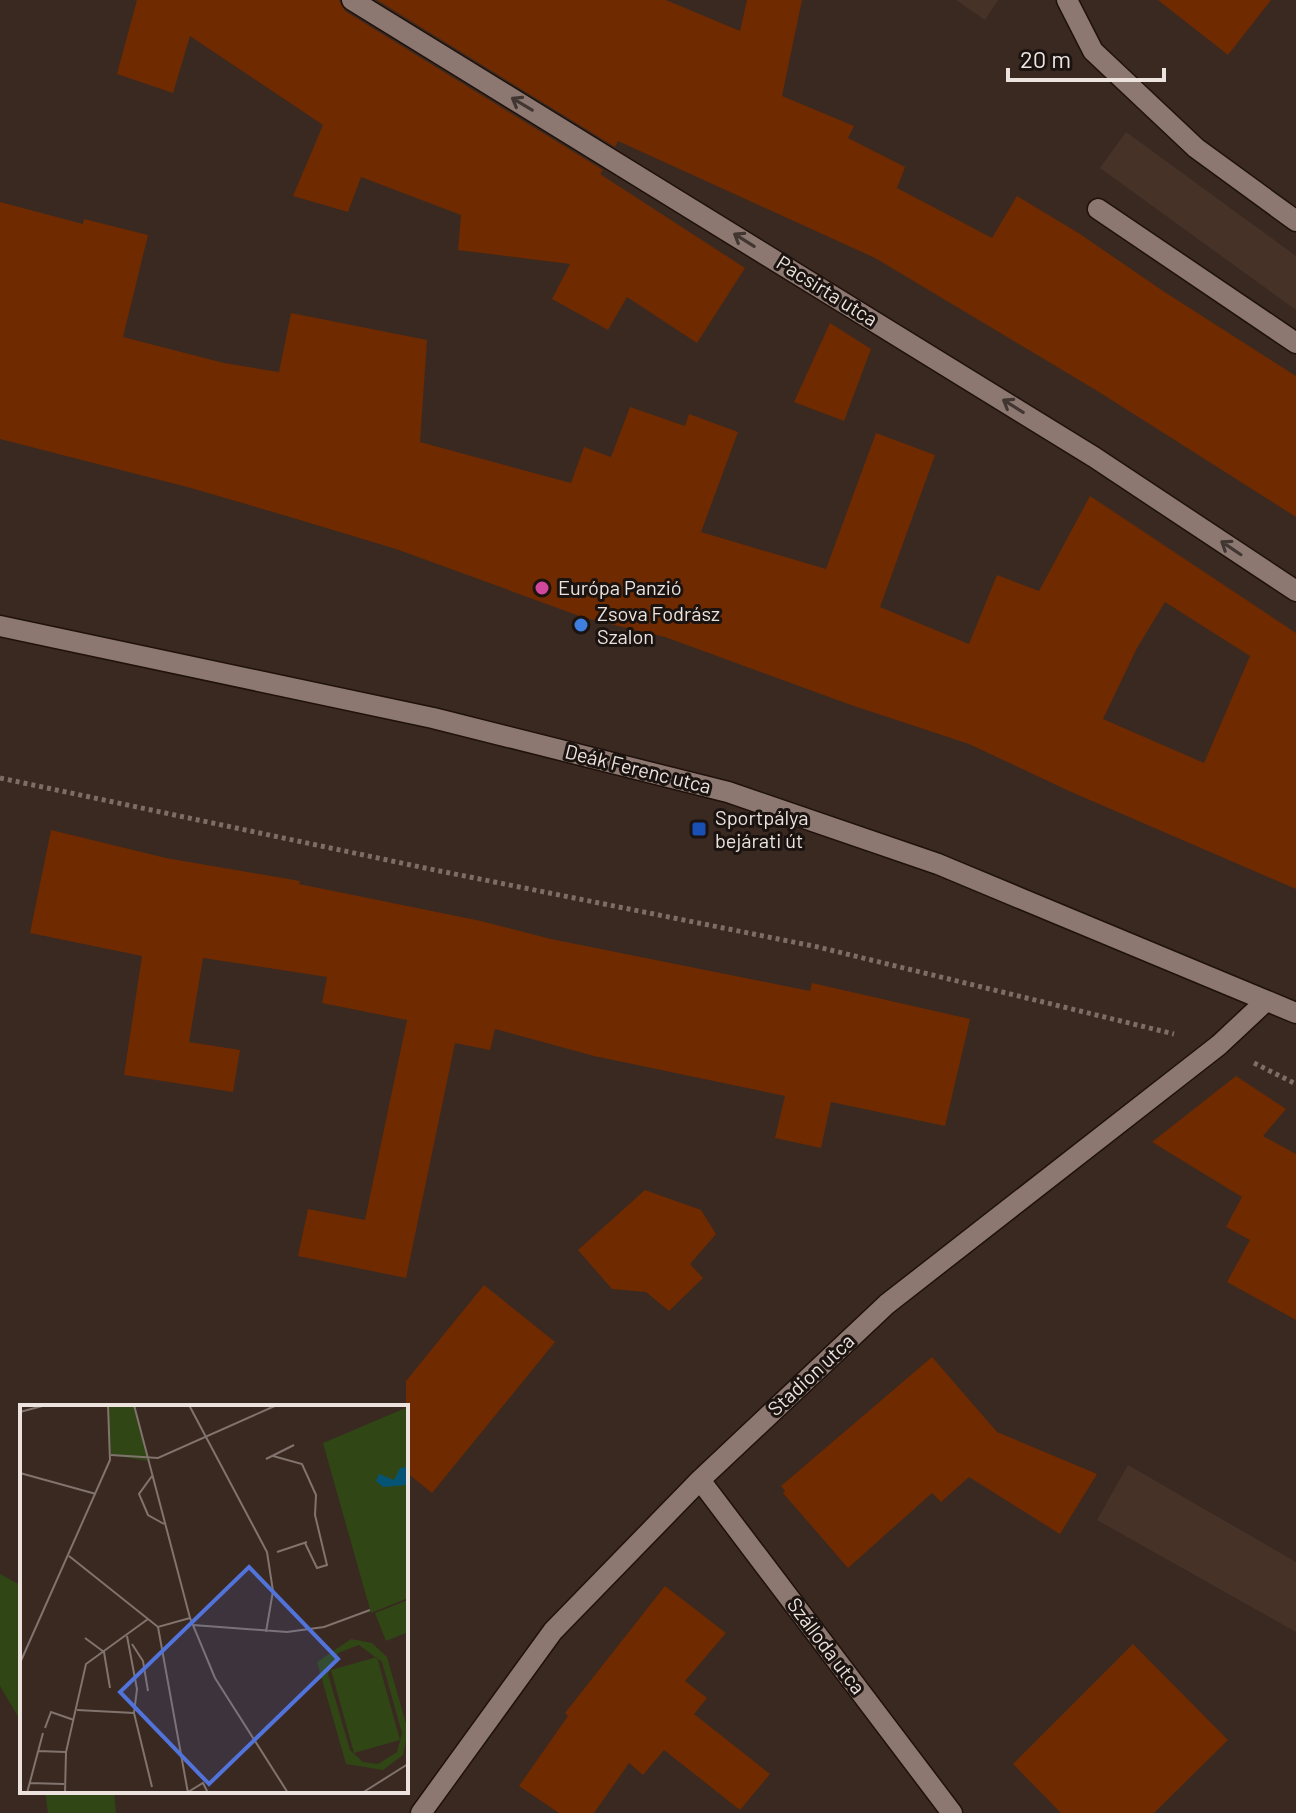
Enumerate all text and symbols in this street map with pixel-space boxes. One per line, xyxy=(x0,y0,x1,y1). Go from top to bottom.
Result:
scale bar xyxy=(1008,32,1164,82)
text: 20 m xyxy=(1020,44,1071,73)
one-way arrow xyxy=(511,96,534,112)
one-way arrow xyxy=(733,232,756,248)
street label: Pacsirta utca xyxy=(773,250,882,331)
one-way arrow xyxy=(1002,398,1025,414)
one-way arrow xyxy=(1220,539,1243,555)
place label: Európa Panzió xyxy=(558,575,681,599)
marker: Európa Panzió xyxy=(533,579,551,597)
place label: Zsova Fodrász Szalon xyxy=(597,601,720,648)
marker: Zsova Fodrász Szalon xyxy=(572,616,590,634)
street label: Deák Ferenc utca xyxy=(563,738,714,798)
place label: Sportpálya bejárati út xyxy=(715,805,808,852)
marker: Sportpálya bejárati út xyxy=(690,820,708,838)
street label: Stadion utca xyxy=(762,1328,858,1420)
inset map xyxy=(20,1405,408,1793)
street label: Szálloda utca xyxy=(783,1593,871,1698)

